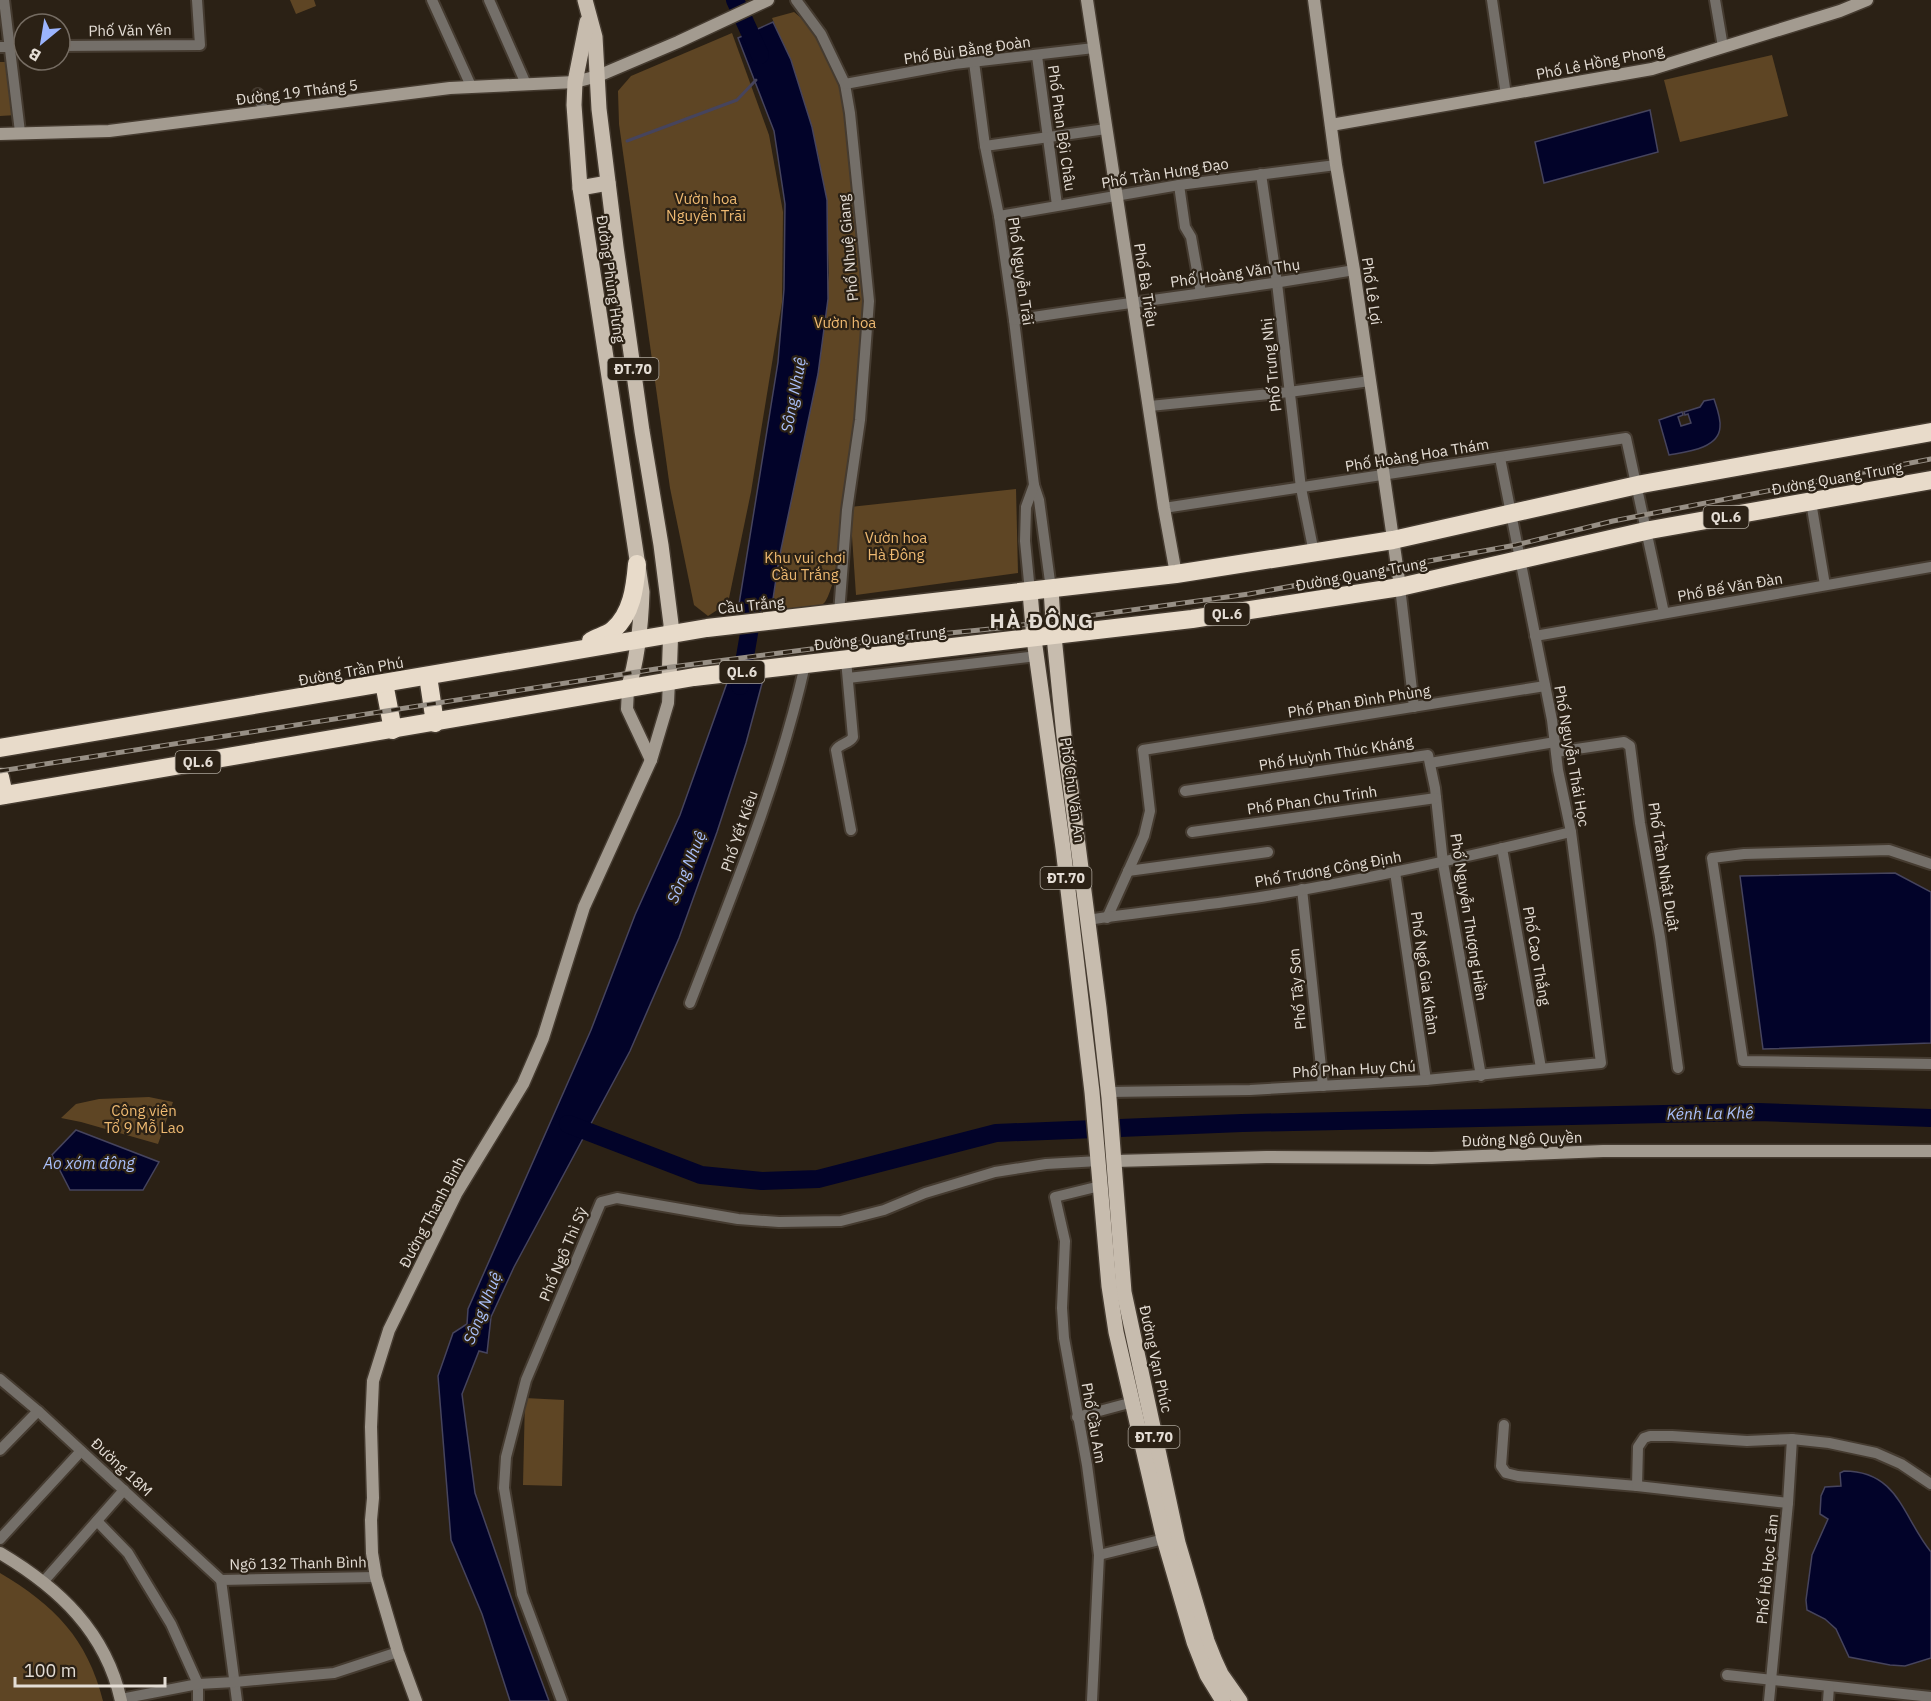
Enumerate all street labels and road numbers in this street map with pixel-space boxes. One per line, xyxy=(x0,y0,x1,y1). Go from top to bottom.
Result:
street label: Phố Văn Yên xyxy=(88,20,172,40)
street label: Phố Bùi Bằng Đoàn xyxy=(902,32,1032,68)
street label: Phố Lê Hồng Phong xyxy=(1534,40,1666,84)
street label: Phố Phan Bội Châu xyxy=(1044,64,1080,192)
street label: Đường 19 Tháng 5 xyxy=(235,75,359,109)
street label: Phố Trần Hưng Đạo xyxy=(1100,154,1230,192)
street label: Phố Nhuệ Giang xyxy=(834,194,862,302)
street label: Đường Phùng Hưng xyxy=(593,214,629,344)
street label: Phố Nguyễn Trãi xyxy=(1004,216,1038,326)
street label: Phố Bà Triệu xyxy=(1130,242,1162,328)
street label: Phố Hoàng Văn Thụ xyxy=(1169,254,1301,292)
street label: Phố Lê Lợi xyxy=(1358,256,1386,326)
street label: Phố Trưng Nhị xyxy=(1257,317,1285,413)
road number: ĐT.70 xyxy=(608,358,658,380)
street label: Phố Hoàng Hoa Thám xyxy=(1344,434,1490,476)
street label: Đường Quang Trung xyxy=(1770,457,1904,499)
road number: QL.6 xyxy=(1704,506,1748,528)
street label: Đường Quang Trung xyxy=(1294,553,1428,595)
street label: Phố Bế Văn Đàn xyxy=(1676,568,1784,606)
street label: Cầu Trắng xyxy=(717,592,785,618)
road number: QL.6 xyxy=(1204,603,1250,625)
street label: Đường Quang Trung xyxy=(813,622,947,654)
street label: Đường Trần Phú xyxy=(297,652,405,690)
road number: QL.6 xyxy=(720,661,764,683)
street label: Phố Phan Đình Phùng xyxy=(1286,680,1432,722)
street label: Phố Nguyễn Thái Học xyxy=(1550,684,1594,829)
street label: Phố Huỳnh Thúc Kháng xyxy=(1258,731,1415,775)
street label: Phố Chu Văn An xyxy=(1056,736,1090,844)
road number: QL.6 xyxy=(176,751,220,773)
street label: Phố Phan Chu Trinh xyxy=(1246,781,1378,819)
street label: Phố Yết Kiêu xyxy=(716,788,762,874)
street label: Phố Trần Nhật Duật xyxy=(1644,801,1684,933)
street label: Phố Nguyễn Thượng Hiền xyxy=(1446,832,1492,1002)
street label: Phố Trương Công Định xyxy=(1253,847,1403,891)
road number: ĐT.70 xyxy=(1040,867,1092,889)
street label: Phố Cao Thắng xyxy=(1519,905,1555,1007)
street label: Phố Ngô Gia Khảm xyxy=(1407,910,1443,1036)
street label: Phố Tây Sơn xyxy=(1284,947,1310,1031)
street label: Phố Phan Huy Chú xyxy=(1292,1056,1416,1082)
street label: Đường Ngô Quyền xyxy=(1461,1127,1583,1151)
street label: Đường Thanh Bình xyxy=(395,1153,469,1271)
street label: Phố Ngô Thì Sỹ xyxy=(535,1204,592,1304)
street label: Đường Vạn Phúc xyxy=(1135,1303,1177,1415)
street label: Phố Cầu Am xyxy=(1078,1381,1110,1465)
road number: ĐT.70 xyxy=(1128,1426,1180,1448)
street label: Đường 18M xyxy=(87,1434,157,1500)
street label: Phố Hồ Học Lãm xyxy=(1752,1513,1782,1625)
street label: Ngõ 132 Thanh Bình xyxy=(229,1552,367,1574)

